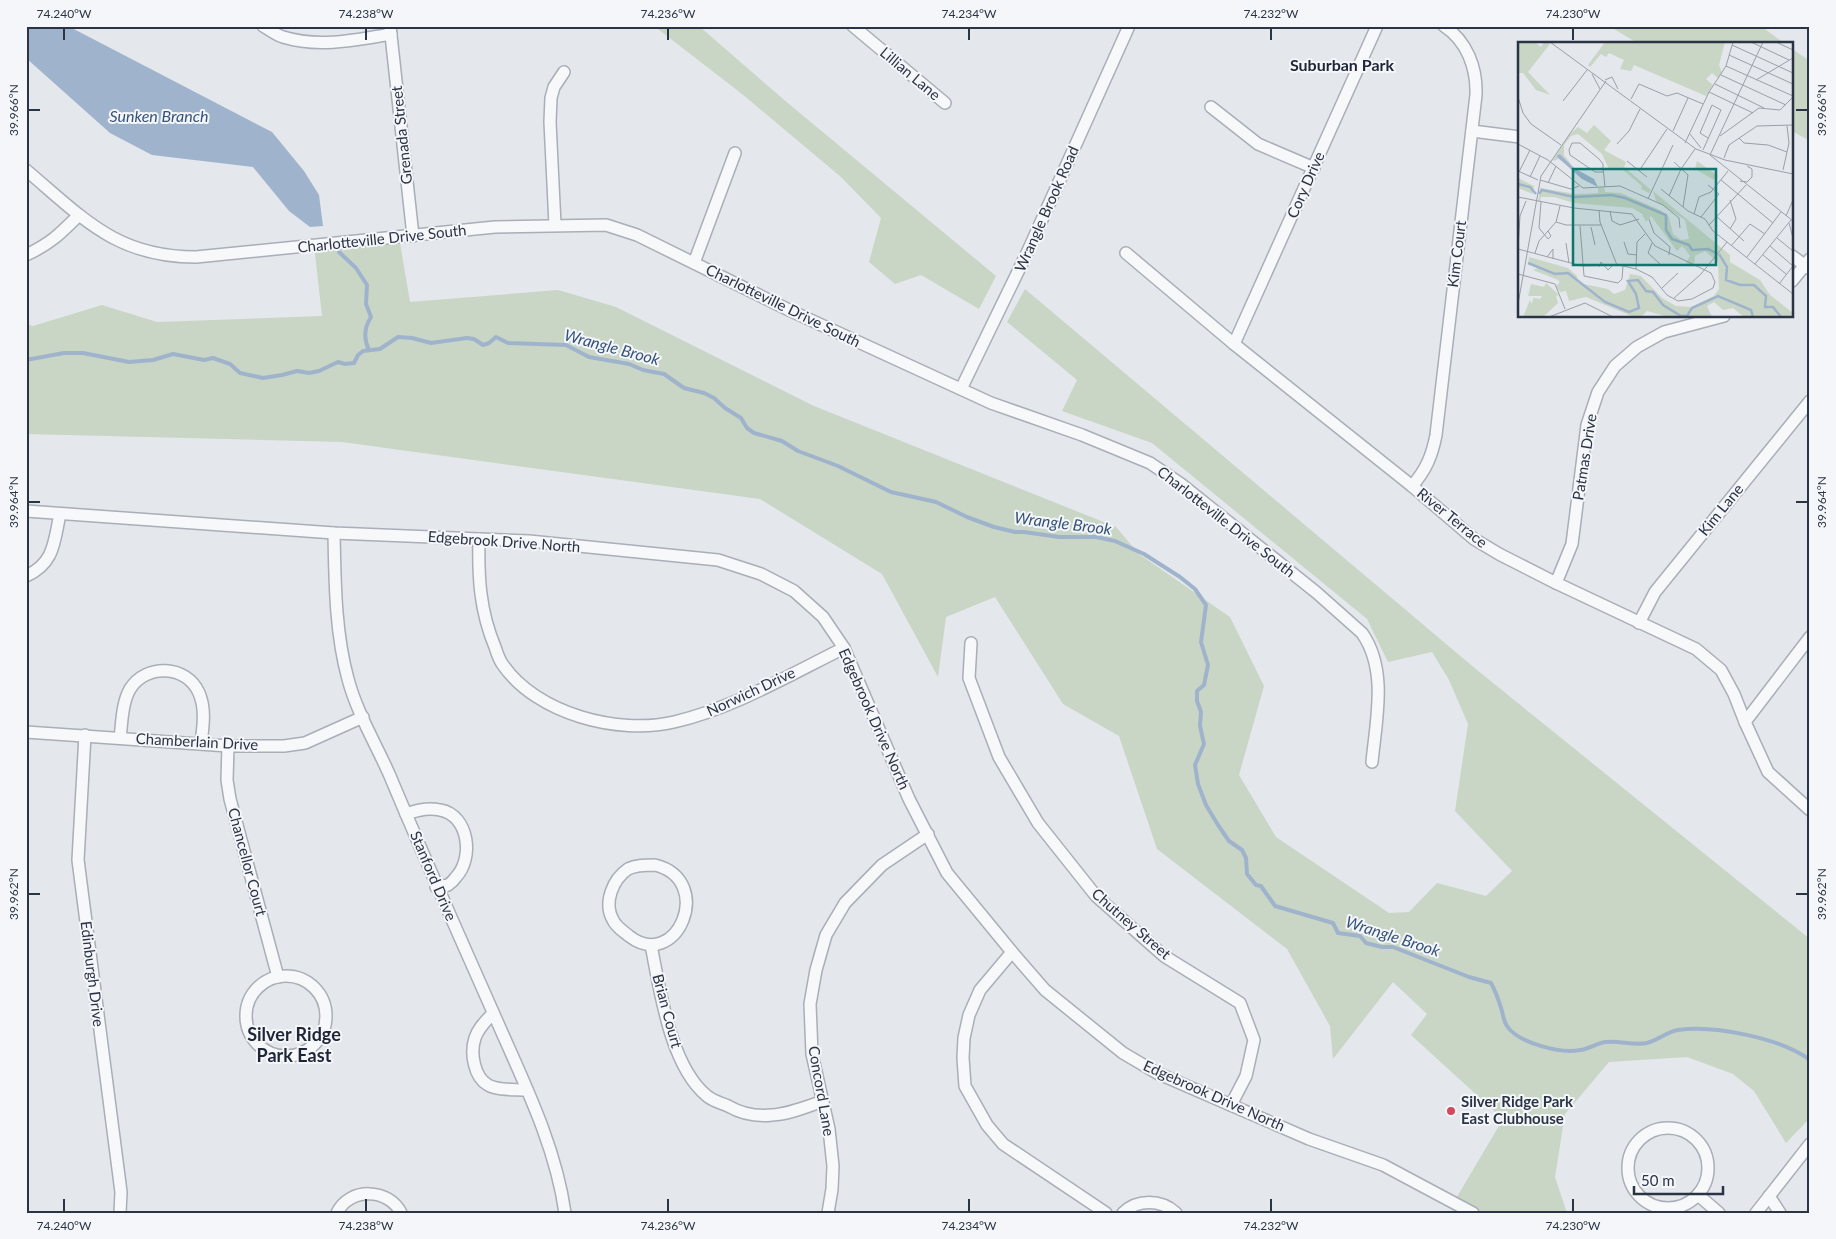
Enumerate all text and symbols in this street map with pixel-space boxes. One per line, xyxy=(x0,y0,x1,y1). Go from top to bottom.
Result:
text: 74.240°W xyxy=(36,6,92,21)
text: 74.238°W xyxy=(338,6,394,21)
text: 74.236°W xyxy=(640,6,696,21)
text: 74.234°W xyxy=(941,6,997,21)
text: 74.232°W xyxy=(1243,6,1299,21)
text: 74.230°W xyxy=(1545,6,1601,21)
inset map xyxy=(1518,42,1794,318)
street label: Lillian Lane xyxy=(877,43,944,104)
district label: Suburban Park xyxy=(1290,55,1395,74)
text: 39.966°N xyxy=(6,84,21,136)
street label: Grenada Street xyxy=(387,84,415,185)
text: 39.966°N xyxy=(1814,84,1829,136)
water label: Sunken Branch xyxy=(110,106,208,125)
street label: Wrangle Brook Road xyxy=(1010,143,1082,274)
street label: Cory Drive xyxy=(1282,149,1328,221)
street label: Kim Court xyxy=(1443,219,1469,288)
street label: Charlotteville Drive South xyxy=(297,220,467,256)
street label: Charlotteville Drive South xyxy=(703,260,864,350)
water label: Wrangle Brook xyxy=(562,325,662,368)
street label: Patmas Drive xyxy=(1568,412,1600,501)
street label: Charlotteville Drive South xyxy=(1154,462,1299,581)
text: 39.964°N xyxy=(6,476,21,528)
text: 39.964°N xyxy=(1814,476,1829,528)
street label: Kim Lane xyxy=(1694,480,1747,539)
street label: River Terrace xyxy=(1414,483,1491,551)
water label: Wrangle Brook xyxy=(1013,507,1113,538)
street label: Edgebrook Drive North xyxy=(427,527,581,555)
street label: Edgebrook Drive North xyxy=(836,645,914,792)
street label: Norwich Drive xyxy=(703,663,798,719)
street label: Chamberlain Drive xyxy=(135,729,259,753)
street label: Chancellor Court xyxy=(225,806,271,918)
street label: Stanford Drive xyxy=(407,828,461,923)
text: 39.962°N xyxy=(6,868,21,920)
text: 39.962°N xyxy=(1814,868,1829,920)
street label: Chutney Street xyxy=(1088,884,1175,963)
water label: Wrangle Brook xyxy=(1344,911,1443,960)
street label: Edinburgh Drive xyxy=(78,920,108,1028)
street label: Brian Court xyxy=(649,972,687,1050)
district label: Silver Ridge Park East xyxy=(247,1023,341,1066)
street label: Concord Lane xyxy=(805,1044,839,1137)
street label: Edgebrook Drive North xyxy=(1141,1056,1288,1134)
place label: Silver Ridge Park East Clubhouse xyxy=(1461,1092,1574,1127)
marker: Silver Ridge Park East Clubhouse xyxy=(1445,1105,1457,1117)
scale bar xyxy=(1634,1164,1722,1196)
text: 50 m xyxy=(1641,1171,1675,1189)
text: 74.240°W xyxy=(36,1218,92,1233)
text: 74.238°W xyxy=(338,1218,394,1233)
text: 74.236°W xyxy=(640,1218,696,1233)
text: 74.234°W xyxy=(941,1218,997,1233)
text: 74.232°W xyxy=(1243,1218,1299,1233)
text: 74.230°W xyxy=(1545,1218,1601,1233)

